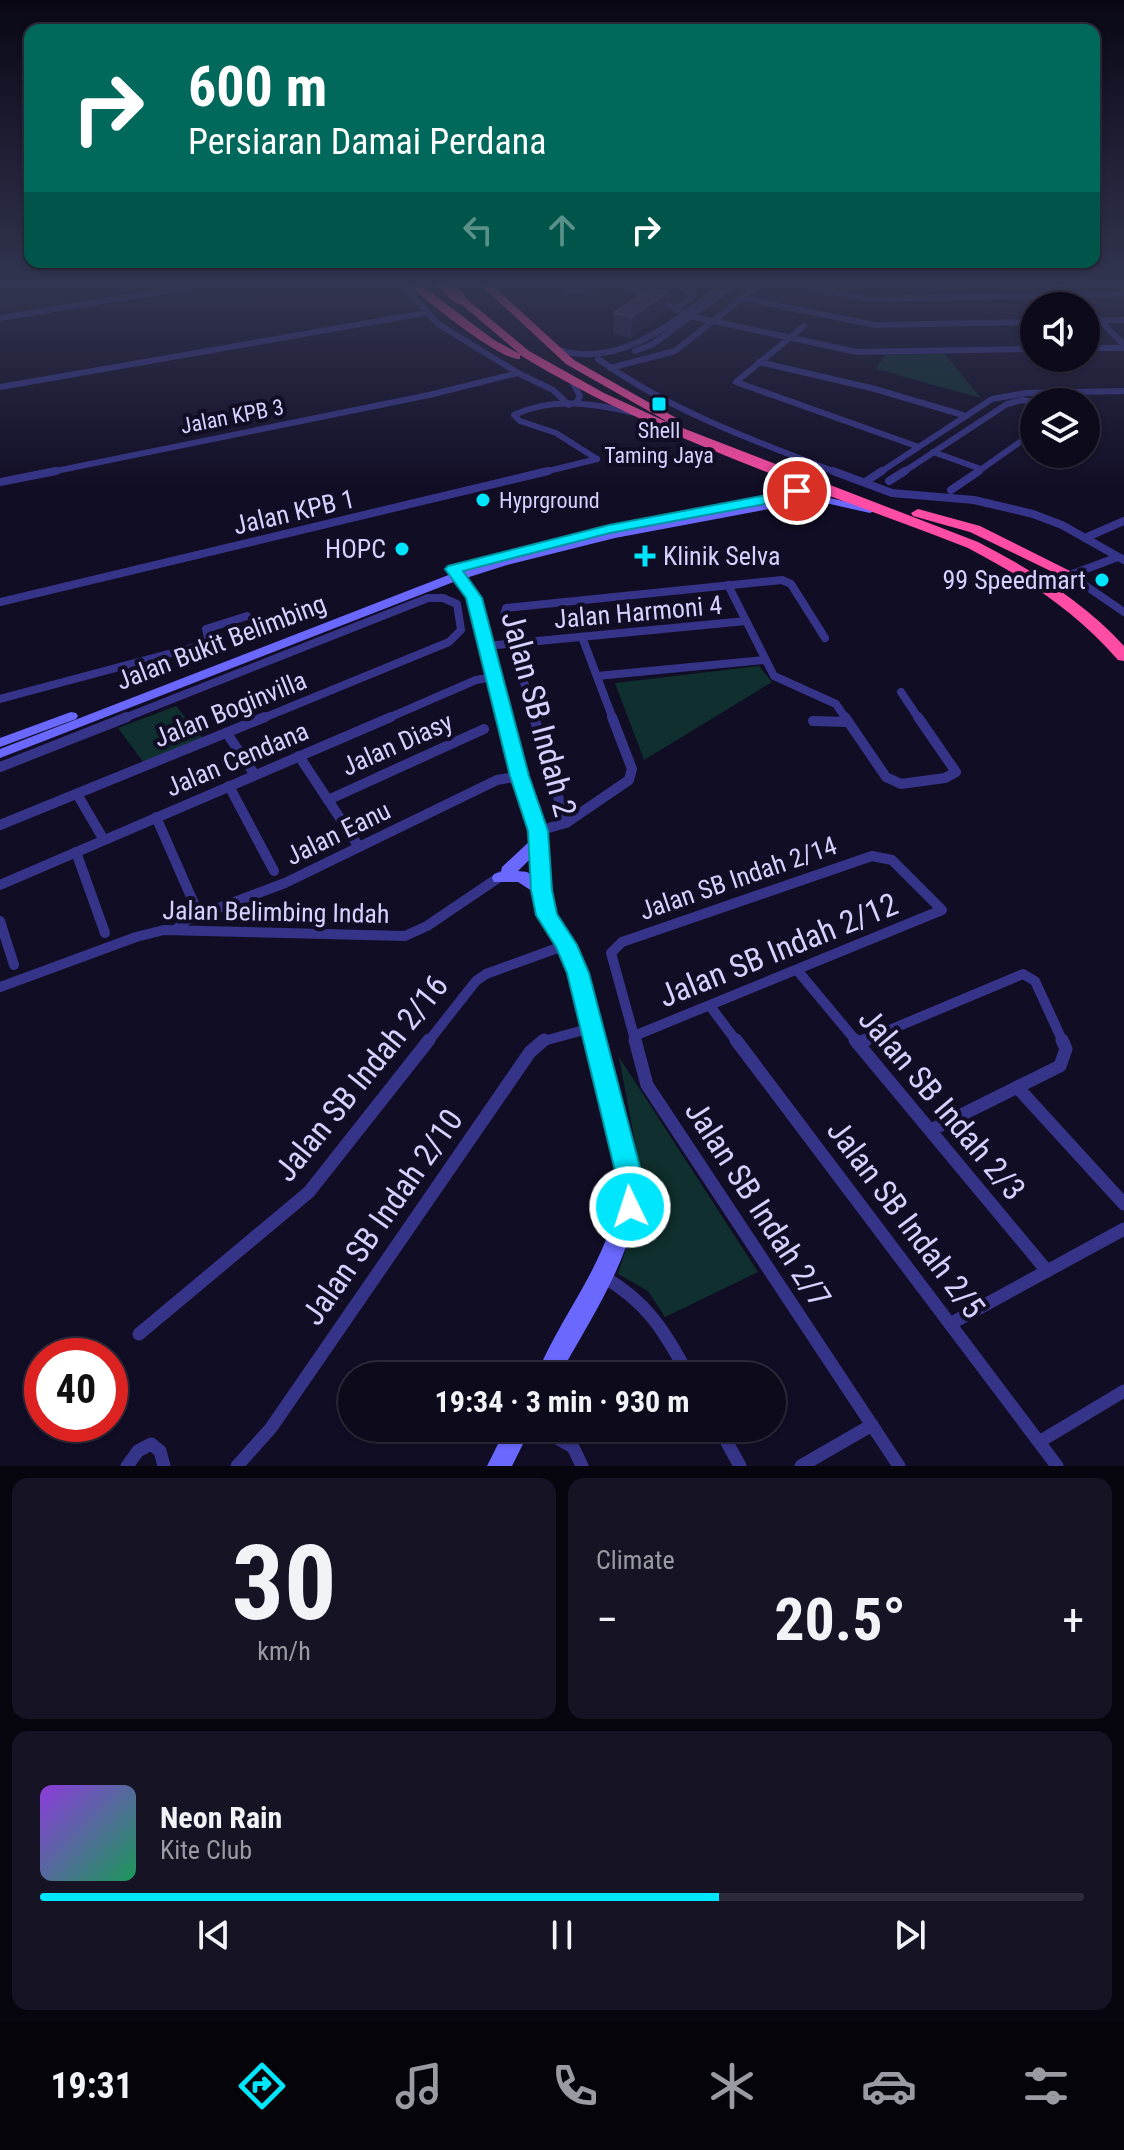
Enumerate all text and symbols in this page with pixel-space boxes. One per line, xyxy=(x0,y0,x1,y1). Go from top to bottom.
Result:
text: 600 m xyxy=(188,54,327,120)
icon: right xyxy=(56,56,160,160)
text: Persiaran Damai Perdana xyxy=(188,121,546,163)
icon: left xyxy=(456,208,500,252)
icon: ahead xyxy=(540,208,584,252)
icon: right xyxy=(624,208,668,252)
map controls xyxy=(1020,292,1100,468)
button: sound xyxy=(1020,292,1100,372)
button: layers xyxy=(1020,388,1100,468)
street label: Jalan KPB 3 xyxy=(178,394,286,439)
marker: Shell Taming Jaya xyxy=(650,395,668,413)
place label: Shell Taming Jaya xyxy=(604,418,714,468)
pin xyxy=(763,457,831,525)
icon: arrive xyxy=(775,469,819,513)
street label: Jalan KPB 1 xyxy=(230,483,358,541)
place label: Hyprground xyxy=(499,488,600,513)
marker: Hyprground xyxy=(474,491,492,509)
place label: HOPC xyxy=(325,534,386,564)
marker: HOPC xyxy=(393,540,411,558)
place label: Klinik Selva xyxy=(663,541,780,571)
marker: Klinik Selva xyxy=(634,545,656,567)
place label: 99 Speedmart xyxy=(943,565,1086,595)
marker: 99 Speedmart xyxy=(1093,571,1111,589)
street label: Jalan Bukit Belimbing xyxy=(112,588,330,696)
street label: Jalan Harmoni 4 xyxy=(553,590,723,634)
street label: Jalan SB Indah 2 xyxy=(493,607,585,821)
street label: Jalan Boginvilla xyxy=(149,665,311,753)
street label: Jalan Diasy xyxy=(337,706,457,782)
street label: Jalan Cendana xyxy=(161,716,313,802)
street label: Jalan Eanu xyxy=(281,795,395,871)
street label: Jalan SB Indah 2/14 xyxy=(635,830,841,926)
street label: Jalan SB Indah 2/12 xyxy=(653,885,903,1015)
street label: Jalan Belimbing Indah xyxy=(162,895,390,929)
street label: Jalan SB Indah 2/16 xyxy=(266,967,456,1189)
street label: Jalan SB Indah 2/3 xyxy=(851,1000,1033,1208)
street label: Jalan SB Indah 2/7 xyxy=(677,1094,839,1314)
street label: Jalan SB Indah 2/10 xyxy=(293,1102,471,1332)
street label: Jalan SB Indah 2/5 xyxy=(819,1112,993,1326)
position arrow xyxy=(588,1165,672,1249)
speed limit sign: 40 xyxy=(24,1338,128,1442)
text: 19:34 · 3 min · 930 m xyxy=(435,1384,689,1419)
text: 30 xyxy=(231,1523,337,1644)
text: Climate xyxy=(596,1545,675,1575)
text: 20.5° xyxy=(774,1584,906,1655)
text: − xyxy=(596,1594,618,1646)
text: + xyxy=(1062,1594,1084,1646)
text: km/h xyxy=(257,1636,311,1666)
text: Neon Rain xyxy=(160,1800,282,1835)
text: Kite Club xyxy=(160,1835,252,1865)
icon: previous xyxy=(192,1913,236,1957)
icon: pause xyxy=(540,1913,584,1957)
icon: next xyxy=(888,1913,932,1957)
icon: directions xyxy=(234,2058,290,2114)
icon: music xyxy=(391,2058,447,2114)
icon: phone xyxy=(547,2058,603,2114)
icon: climate xyxy=(704,2058,760,2114)
icon: car xyxy=(861,2058,917,2114)
icon: filters xyxy=(1018,2058,1074,2114)
text: 19:31 xyxy=(50,2065,133,2107)

